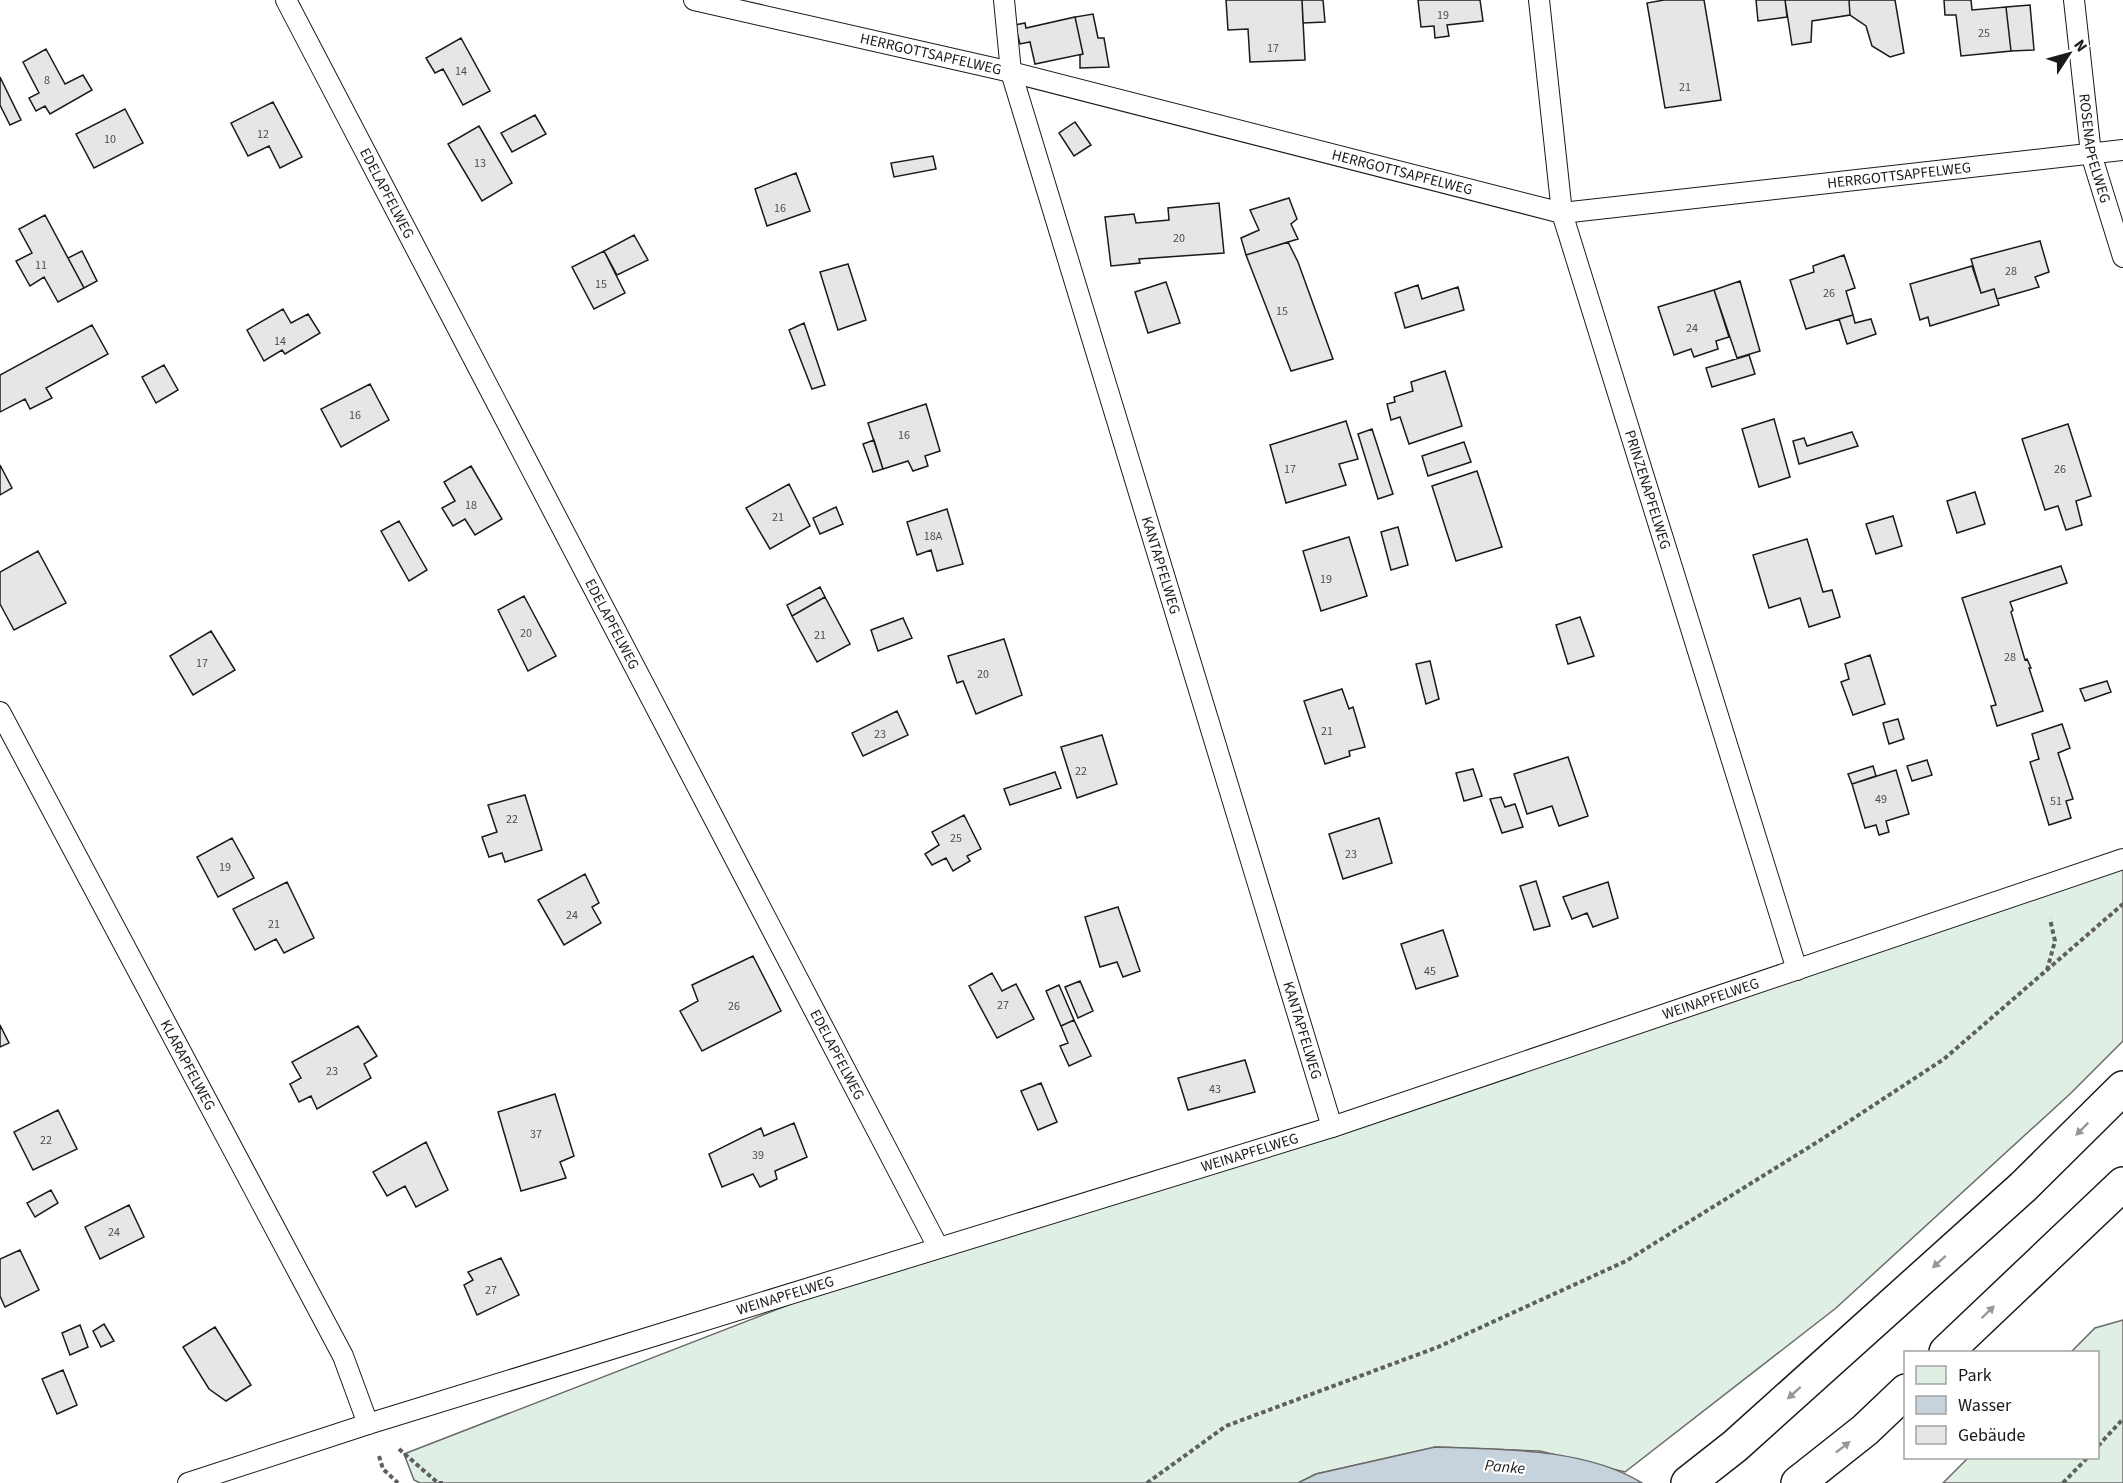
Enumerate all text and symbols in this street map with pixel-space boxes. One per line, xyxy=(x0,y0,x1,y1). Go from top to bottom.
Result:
house number: 19 xyxy=(1437,7,1449,24)
north arrow xyxy=(2039,24,2099,84)
house number: 25 xyxy=(1978,25,1990,42)
street label: HERRGOTTSAPFELWEG xyxy=(858,28,1004,81)
text: N xyxy=(2068,35,2092,57)
house number: 17 xyxy=(1267,40,1279,57)
house number: 14 xyxy=(455,63,467,80)
house number: 8 xyxy=(44,72,50,89)
house number: 21 xyxy=(1679,79,1691,96)
street label: ROSENAPFELWEG xyxy=(2073,93,2116,206)
house number: 12 xyxy=(257,126,269,143)
house number: 10 xyxy=(104,131,116,148)
street label: EDELAPFELWEG xyxy=(354,144,419,243)
street label: HERRGOTTSAPFELWEG xyxy=(1330,145,1475,201)
house number: 13 xyxy=(474,155,486,172)
street label: HERRGOTTSAPFELWEG xyxy=(1826,157,1972,194)
house number: 16 xyxy=(774,200,786,217)
house number: 20 xyxy=(1173,230,1185,247)
house number: 11 xyxy=(35,257,47,274)
house number: 28 xyxy=(2005,263,2017,280)
house number: 15 xyxy=(595,276,607,293)
house number: 26 xyxy=(1823,285,1835,302)
house number: 15 xyxy=(1276,303,1288,320)
house number: 24 xyxy=(1686,320,1698,337)
house number: 14 xyxy=(274,333,286,350)
house number: 16 xyxy=(349,407,361,424)
house number: 16 xyxy=(898,427,910,444)
street label: PRINZENAPFELWEG xyxy=(1619,428,1676,552)
house number: 17 xyxy=(1284,461,1296,478)
house number: 26 xyxy=(2054,461,2066,478)
house number: 18 xyxy=(465,497,477,514)
house number: 21 xyxy=(772,509,784,526)
street label: KANTAPFELWEG xyxy=(1136,514,1185,617)
house number: 18A xyxy=(924,528,943,545)
house number: 19 xyxy=(1320,571,1332,588)
street label: EDELAPFELWEG xyxy=(579,575,644,673)
house number: 20 xyxy=(520,625,532,642)
house number: 21 xyxy=(814,627,826,644)
house number: 28 xyxy=(2004,649,2016,666)
house number: 17 xyxy=(196,655,208,672)
house number: 20 xyxy=(977,666,989,683)
house number: 21 xyxy=(1321,723,1333,740)
house number: 23 xyxy=(874,726,886,743)
house number: 22 xyxy=(1075,763,1087,780)
house number: 49 xyxy=(1875,791,1887,808)
house number: 51 xyxy=(2050,793,2062,810)
house number: 22 xyxy=(506,811,518,828)
house number: 25 xyxy=(950,830,962,847)
house number: 23 xyxy=(1345,846,1357,863)
house number: 19 xyxy=(219,859,231,876)
house number: 24 xyxy=(566,907,578,924)
house number: 21 xyxy=(268,916,280,933)
house number: 45 xyxy=(1424,963,1436,980)
street label: WEINAPFELWEG xyxy=(1660,973,1762,1025)
street label: KANTAPFELWEG xyxy=(1277,979,1327,1082)
house number: 27 xyxy=(997,997,1009,1014)
house number: 26 xyxy=(728,998,740,1015)
street label: EDELAPFELWEG xyxy=(805,1006,869,1104)
street label: KLARAPFELWEG xyxy=(155,1016,220,1114)
house number: 23 xyxy=(326,1063,338,1080)
house number: 43 xyxy=(1209,1081,1221,1098)
one-way arrow xyxy=(2074,1122,2089,1136)
house number: 37 xyxy=(530,1126,542,1143)
street label: WEINAPFELWEG xyxy=(1199,1128,1301,1178)
house number: 22 xyxy=(40,1132,52,1149)
house number: 39 xyxy=(752,1147,764,1164)
house number: 24 xyxy=(108,1224,120,1241)
one-way arrow xyxy=(1932,1255,1947,1269)
street label: WEINAPFELWEG xyxy=(734,1271,837,1321)
house number: 27 xyxy=(485,1282,497,1299)
one-way arrow xyxy=(1981,1305,1996,1319)
legend xyxy=(1904,1351,2099,1459)
text: Park xyxy=(1958,1363,1992,1388)
one-way arrow xyxy=(1787,1386,1802,1399)
text: Wasser xyxy=(1958,1393,2012,1418)
text: Gebäude xyxy=(1958,1423,2026,1448)
one-way arrow xyxy=(1836,1441,1851,1453)
water label: Panke xyxy=(1484,1454,1526,1480)

